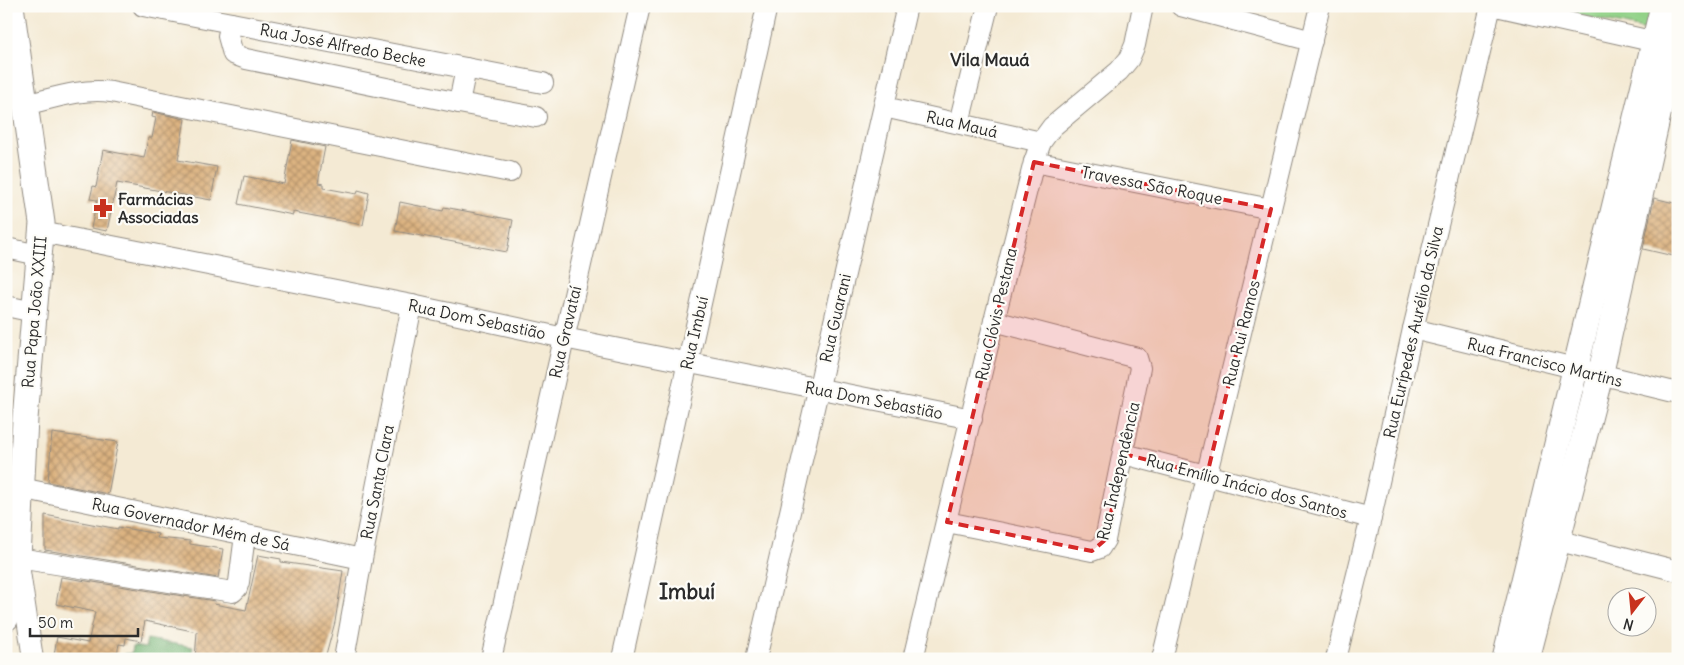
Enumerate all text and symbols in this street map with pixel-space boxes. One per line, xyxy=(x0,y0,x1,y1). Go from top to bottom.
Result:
street label: Rua José Alfredo Becke xyxy=(258,19,428,71)
district label: Vila Mauá xyxy=(950,48,1030,71)
street label: Rua Mauá xyxy=(924,106,1000,142)
street label: Travessa São Roque xyxy=(1080,162,1224,208)
place label: Farmácias Associadas xyxy=(118,189,198,227)
pharmacy icon: Farmácias Associadas xyxy=(92,197,114,219)
street label: Rua Eurípedes Aurélio da Silva xyxy=(1379,224,1447,440)
street label: Rua Papa João XXIII xyxy=(17,235,51,389)
street label: Rua Clóvis Pestana xyxy=(971,246,1021,382)
street label: Rua Guarani xyxy=(815,272,855,364)
street label: Rua Rui Ramos xyxy=(1218,278,1264,388)
street label: Rua Gravataí xyxy=(545,283,585,380)
street label: Rua Imbuí xyxy=(676,294,712,372)
street label: Rua Dom Sebastião xyxy=(406,295,548,343)
street label: Rua Francisco Martins xyxy=(1465,333,1625,391)
street label: Rua Dom Sebastião xyxy=(803,377,945,423)
street label: Rua Independência xyxy=(1092,400,1144,542)
street label: Rua Santa Clara xyxy=(356,423,398,541)
street label: Rua Emílio Inácio dos Santos xyxy=(1144,450,1350,522)
street label: Rua Governador Mém de Sá xyxy=(90,493,292,555)
district label: Imbuí xyxy=(659,578,715,605)
north arrow xyxy=(1606,588,1656,638)
scale bar xyxy=(30,605,138,637)
text: 50 m xyxy=(38,613,73,632)
text: N xyxy=(1621,615,1636,634)

